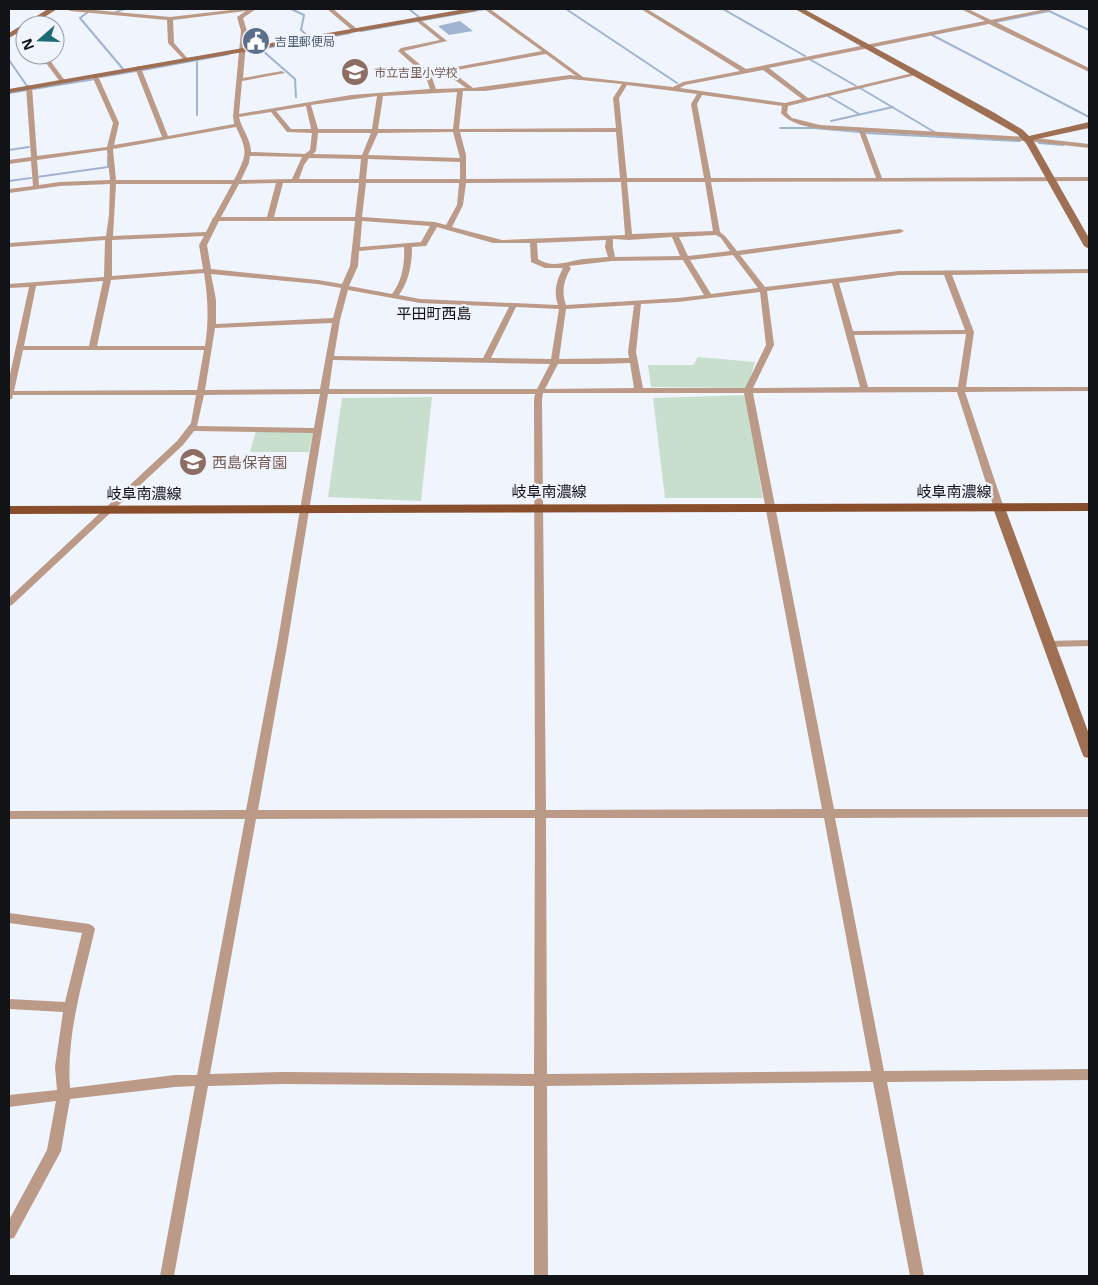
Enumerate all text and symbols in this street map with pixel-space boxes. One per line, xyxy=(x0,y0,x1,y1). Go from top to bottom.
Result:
north arrow xyxy=(15,15,65,65)
public building icon: 吉里郵便局 xyxy=(241,26,271,56)
place label: 吉里郵便局 xyxy=(275,33,335,50)
text: N xyxy=(16,36,38,53)
school or university icon: 市立吉里小学校 xyxy=(340,57,370,87)
place label: 市立吉里小学校 xyxy=(374,64,458,81)
district label: 平田町西島 xyxy=(396,303,472,323)
school or university icon: 西島保育園 xyxy=(178,447,208,477)
place label: 西島保育園 xyxy=(212,452,287,472)
street label: 岐阜南濃線 xyxy=(511,481,587,501)
street label: 岐阜南濃線 xyxy=(916,481,992,501)
street label: 岐阜南濃線 xyxy=(106,483,182,503)

